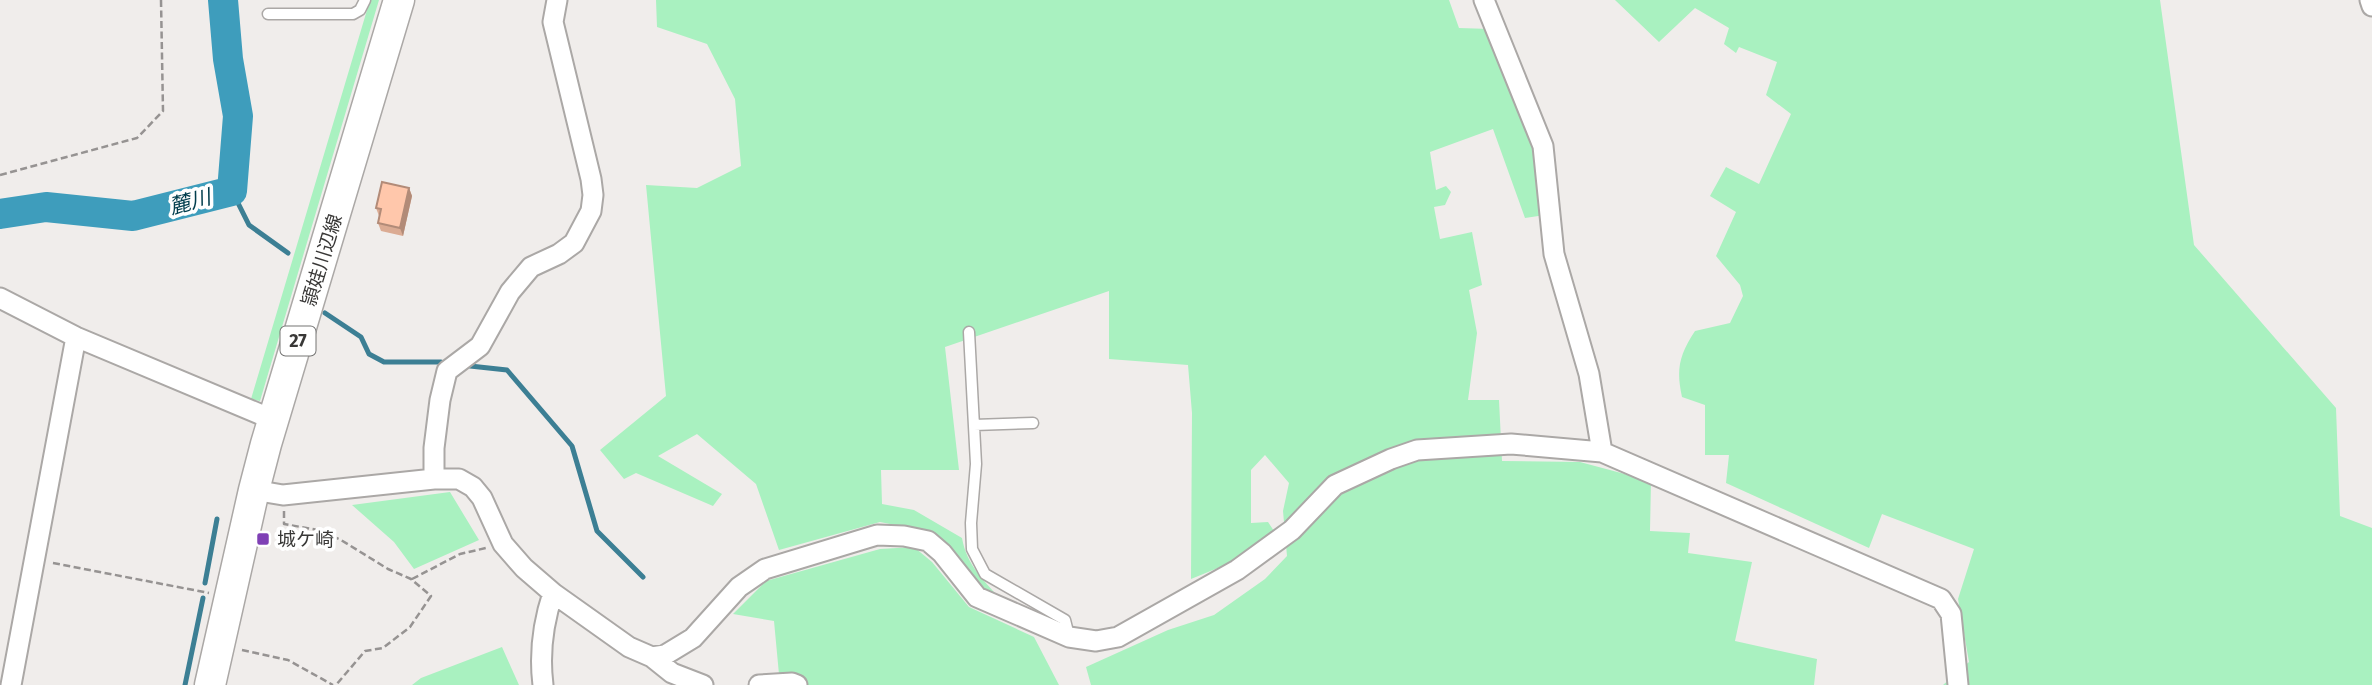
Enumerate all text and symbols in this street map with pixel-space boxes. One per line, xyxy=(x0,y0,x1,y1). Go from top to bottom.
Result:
water label: 麓川 xyxy=(166,183,216,220)
street label: 頴娃川辺線 xyxy=(297,211,347,309)
road number: 27 xyxy=(280,326,316,356)
place label: 城ケ崎 xyxy=(277,528,334,551)
marker: 城ケ崎 xyxy=(255,531,271,547)

